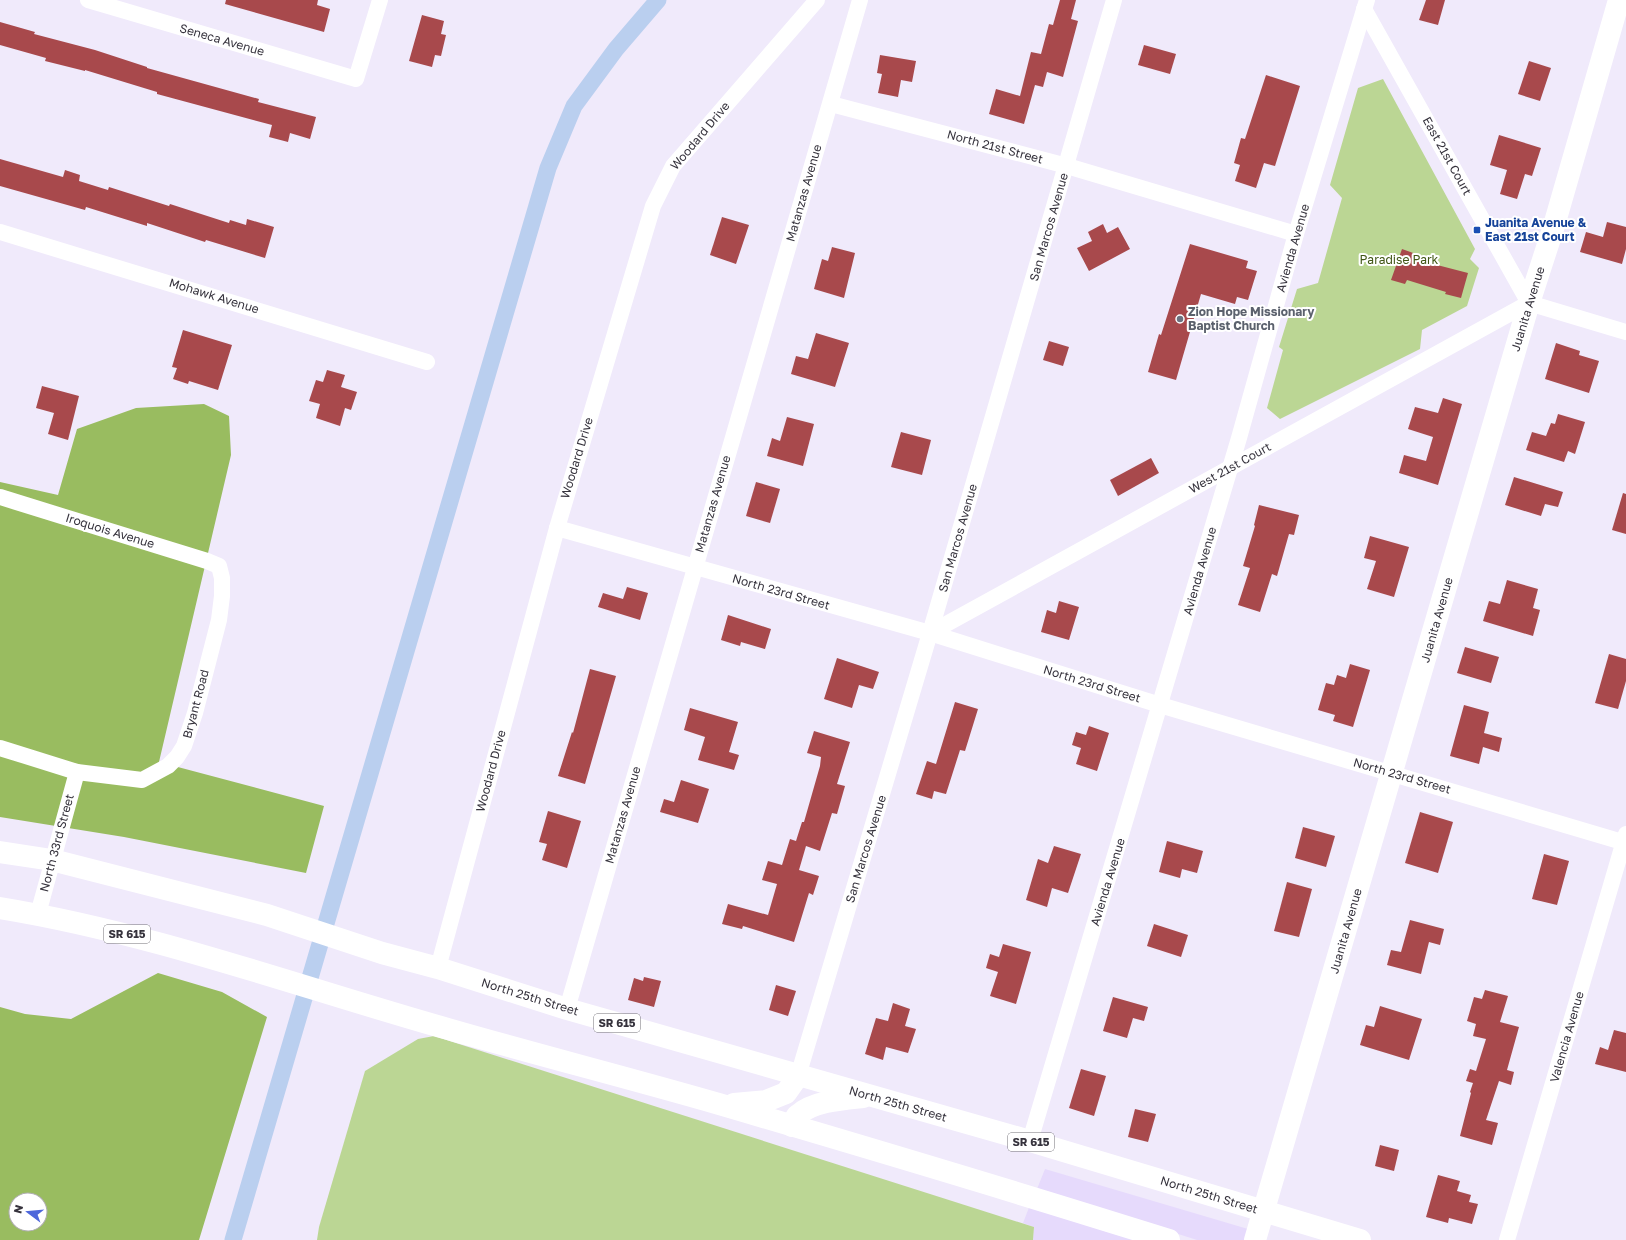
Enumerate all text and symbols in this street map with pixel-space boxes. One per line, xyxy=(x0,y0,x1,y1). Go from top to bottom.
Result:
street label: Seneca Avenue xyxy=(178,20,266,59)
street label: Woodard Drive xyxy=(667,99,732,173)
street label: East 21st Court xyxy=(1420,114,1475,198)
street label: North 21st Street xyxy=(945,126,1045,167)
street label: Matanzas Avenue xyxy=(782,142,825,243)
street label: San Marcos Avenue xyxy=(1026,171,1071,283)
street label: Avienda Avenue xyxy=(1273,202,1312,294)
place label: Juanita Avenue & East 21st Court xyxy=(1485,215,1587,244)
marker: Juanita Avenue & East 21st Court xyxy=(1472,225,1482,235)
park label: Paradise Park xyxy=(1360,252,1439,267)
street label: Juanita Avenue xyxy=(1507,264,1548,353)
street label: Mohawk Avenue xyxy=(167,275,261,316)
place label: Zion Hope Missionary Baptist Church xyxy=(1188,304,1315,333)
marker: Zion Hope Missionary Baptist Church xyxy=(1175,314,1185,324)
street label: Woodard Drive xyxy=(557,415,596,500)
street label: West 21st Court xyxy=(1186,439,1274,496)
street label: Matanzas Avenue xyxy=(691,453,734,554)
street label: San Marcos Avenue xyxy=(935,482,980,594)
street label: Iroquois Avenue xyxy=(64,510,157,551)
street label: Avienda Avenue xyxy=(1180,525,1219,617)
street label: North 23rd Street xyxy=(731,570,832,613)
street label: Juanita Avenue xyxy=(1417,575,1456,664)
street label: North 23rd Street xyxy=(1042,662,1143,705)
street label: Bryant Road xyxy=(179,668,212,740)
street label: Woodard Drive xyxy=(472,728,509,814)
street label: North 23rd Street xyxy=(1352,754,1453,797)
street label: Matanzas Avenue xyxy=(601,764,644,865)
street label: North 33rd Street xyxy=(36,792,77,894)
street label: San Marcos Avenue xyxy=(842,793,889,905)
street label: Avienda Avenue xyxy=(1087,836,1128,928)
street label: Juanita Avenue xyxy=(1326,886,1365,975)
road number: SR 615 xyxy=(104,925,150,943)
street label: North 25th Street xyxy=(480,975,581,1019)
street label: Valencia Avenue xyxy=(1546,990,1587,1084)
road number: SR 615 xyxy=(594,1014,640,1032)
street label: North 25th Street xyxy=(848,1082,949,1125)
road number: SR 615 xyxy=(1008,1133,1054,1151)
street label: North 25th Street xyxy=(1159,1173,1260,1217)
north arrow xyxy=(8,1192,48,1232)
text: N xyxy=(11,1203,25,1215)

